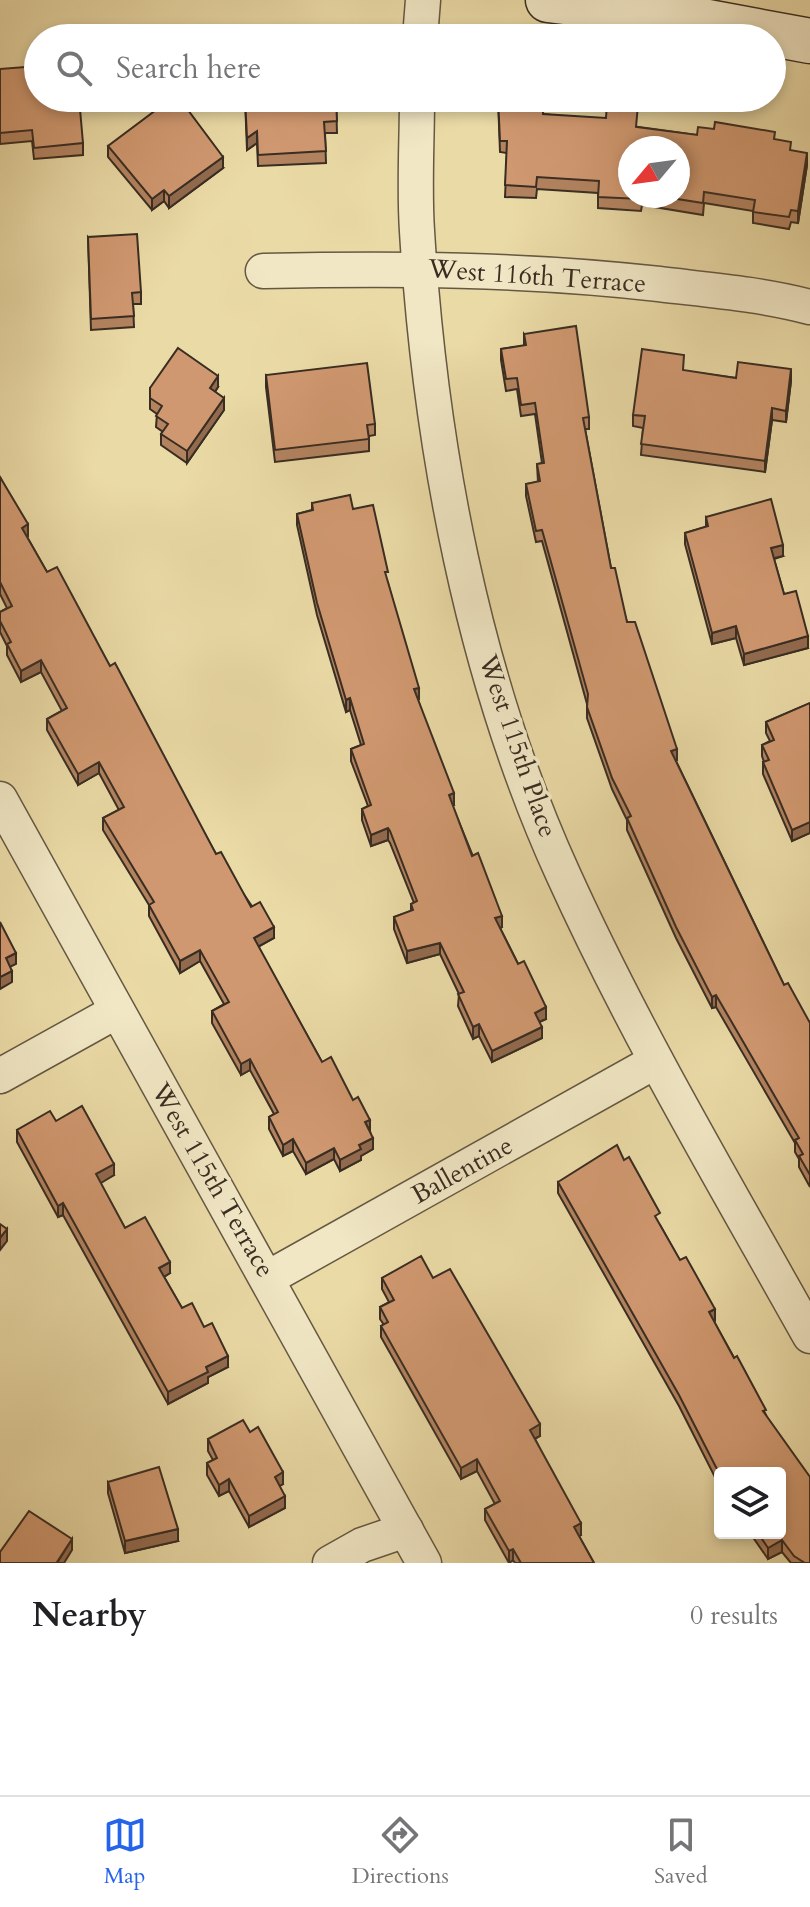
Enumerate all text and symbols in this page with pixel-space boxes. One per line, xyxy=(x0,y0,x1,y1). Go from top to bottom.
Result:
search box xyxy=(24,24,786,112)
icon: search xyxy=(52,46,96,90)
text: Search here xyxy=(116,48,261,89)
north arrow xyxy=(618,136,690,208)
street label: West 116th Terrace xyxy=(426,251,647,301)
street label: West 115th Place xyxy=(470,649,566,842)
street label: West 115th Terrace xyxy=(143,1076,283,1283)
street label: Ballentine xyxy=(405,1128,519,1212)
map controls xyxy=(714,1467,786,1539)
button: layers xyxy=(714,1467,786,1539)
text: Nearby xyxy=(32,1592,147,1638)
text: 0 results xyxy=(690,1598,778,1633)
tab: Map xyxy=(103,1813,147,1891)
tab: Directions xyxy=(352,1813,449,1891)
tab: Saved xyxy=(654,1813,707,1891)

